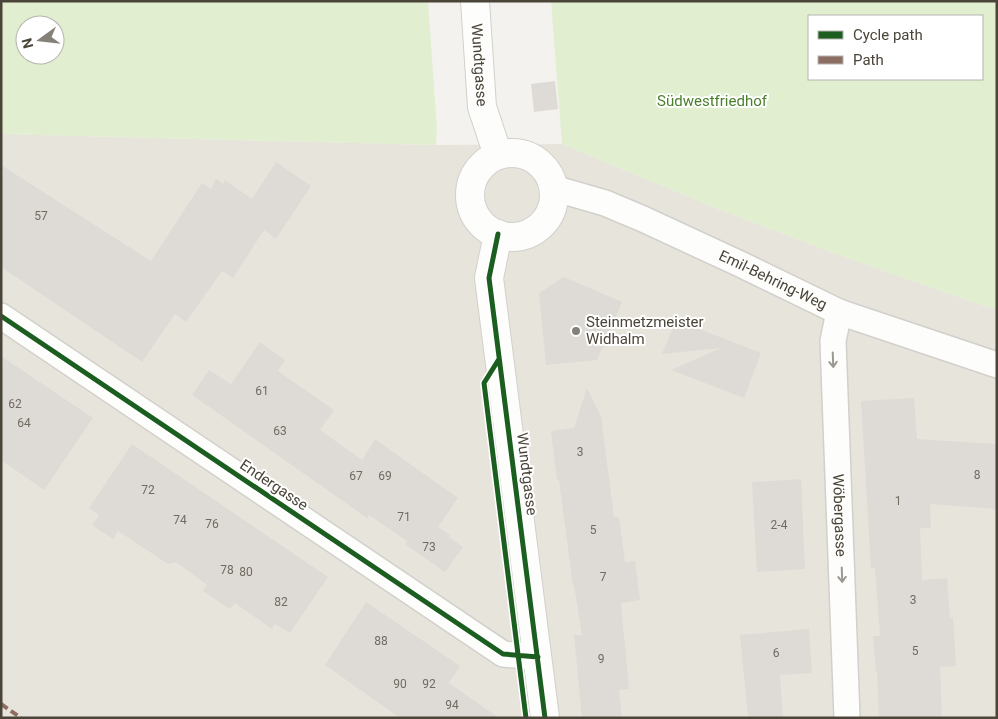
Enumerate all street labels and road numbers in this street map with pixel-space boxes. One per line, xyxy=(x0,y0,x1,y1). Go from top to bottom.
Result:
street label: Wundtgasse xyxy=(467,23,491,107)
street label: Emil-Behring-Weg xyxy=(716,246,830,314)
street label: Wundtgasse xyxy=(513,432,541,516)
street label: Endergasse xyxy=(237,456,311,514)
street label: Wöbergasse xyxy=(829,473,850,557)

